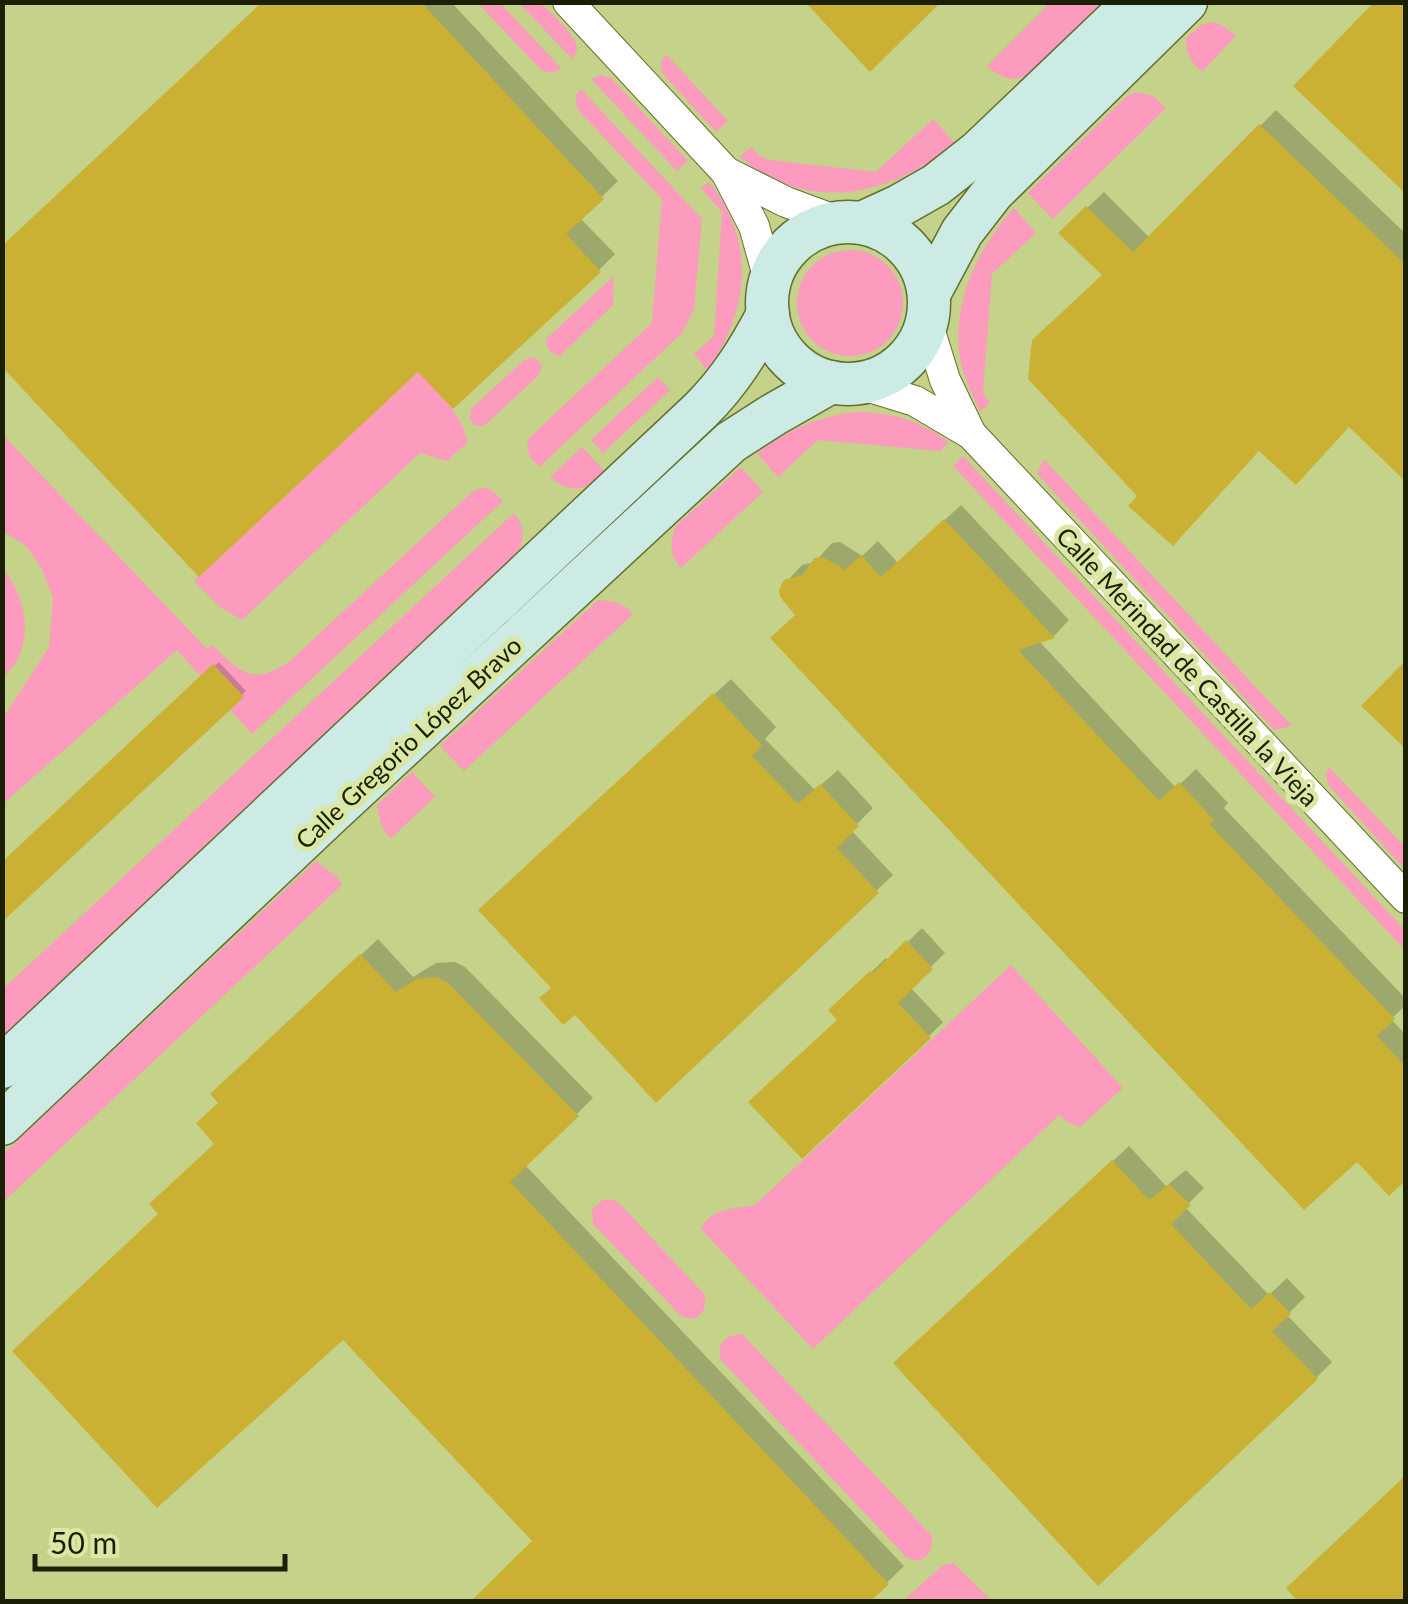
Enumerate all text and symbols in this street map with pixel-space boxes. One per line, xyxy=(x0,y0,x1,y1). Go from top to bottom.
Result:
street label: Calle Merindad de Castilla la Vieja xyxy=(1051,520,1325,812)
street label: Calle Gregorio López Bravo xyxy=(289,630,527,854)
scale bar xyxy=(35,1509,285,1571)
text: 50 m xyxy=(50,1524,117,1560)

